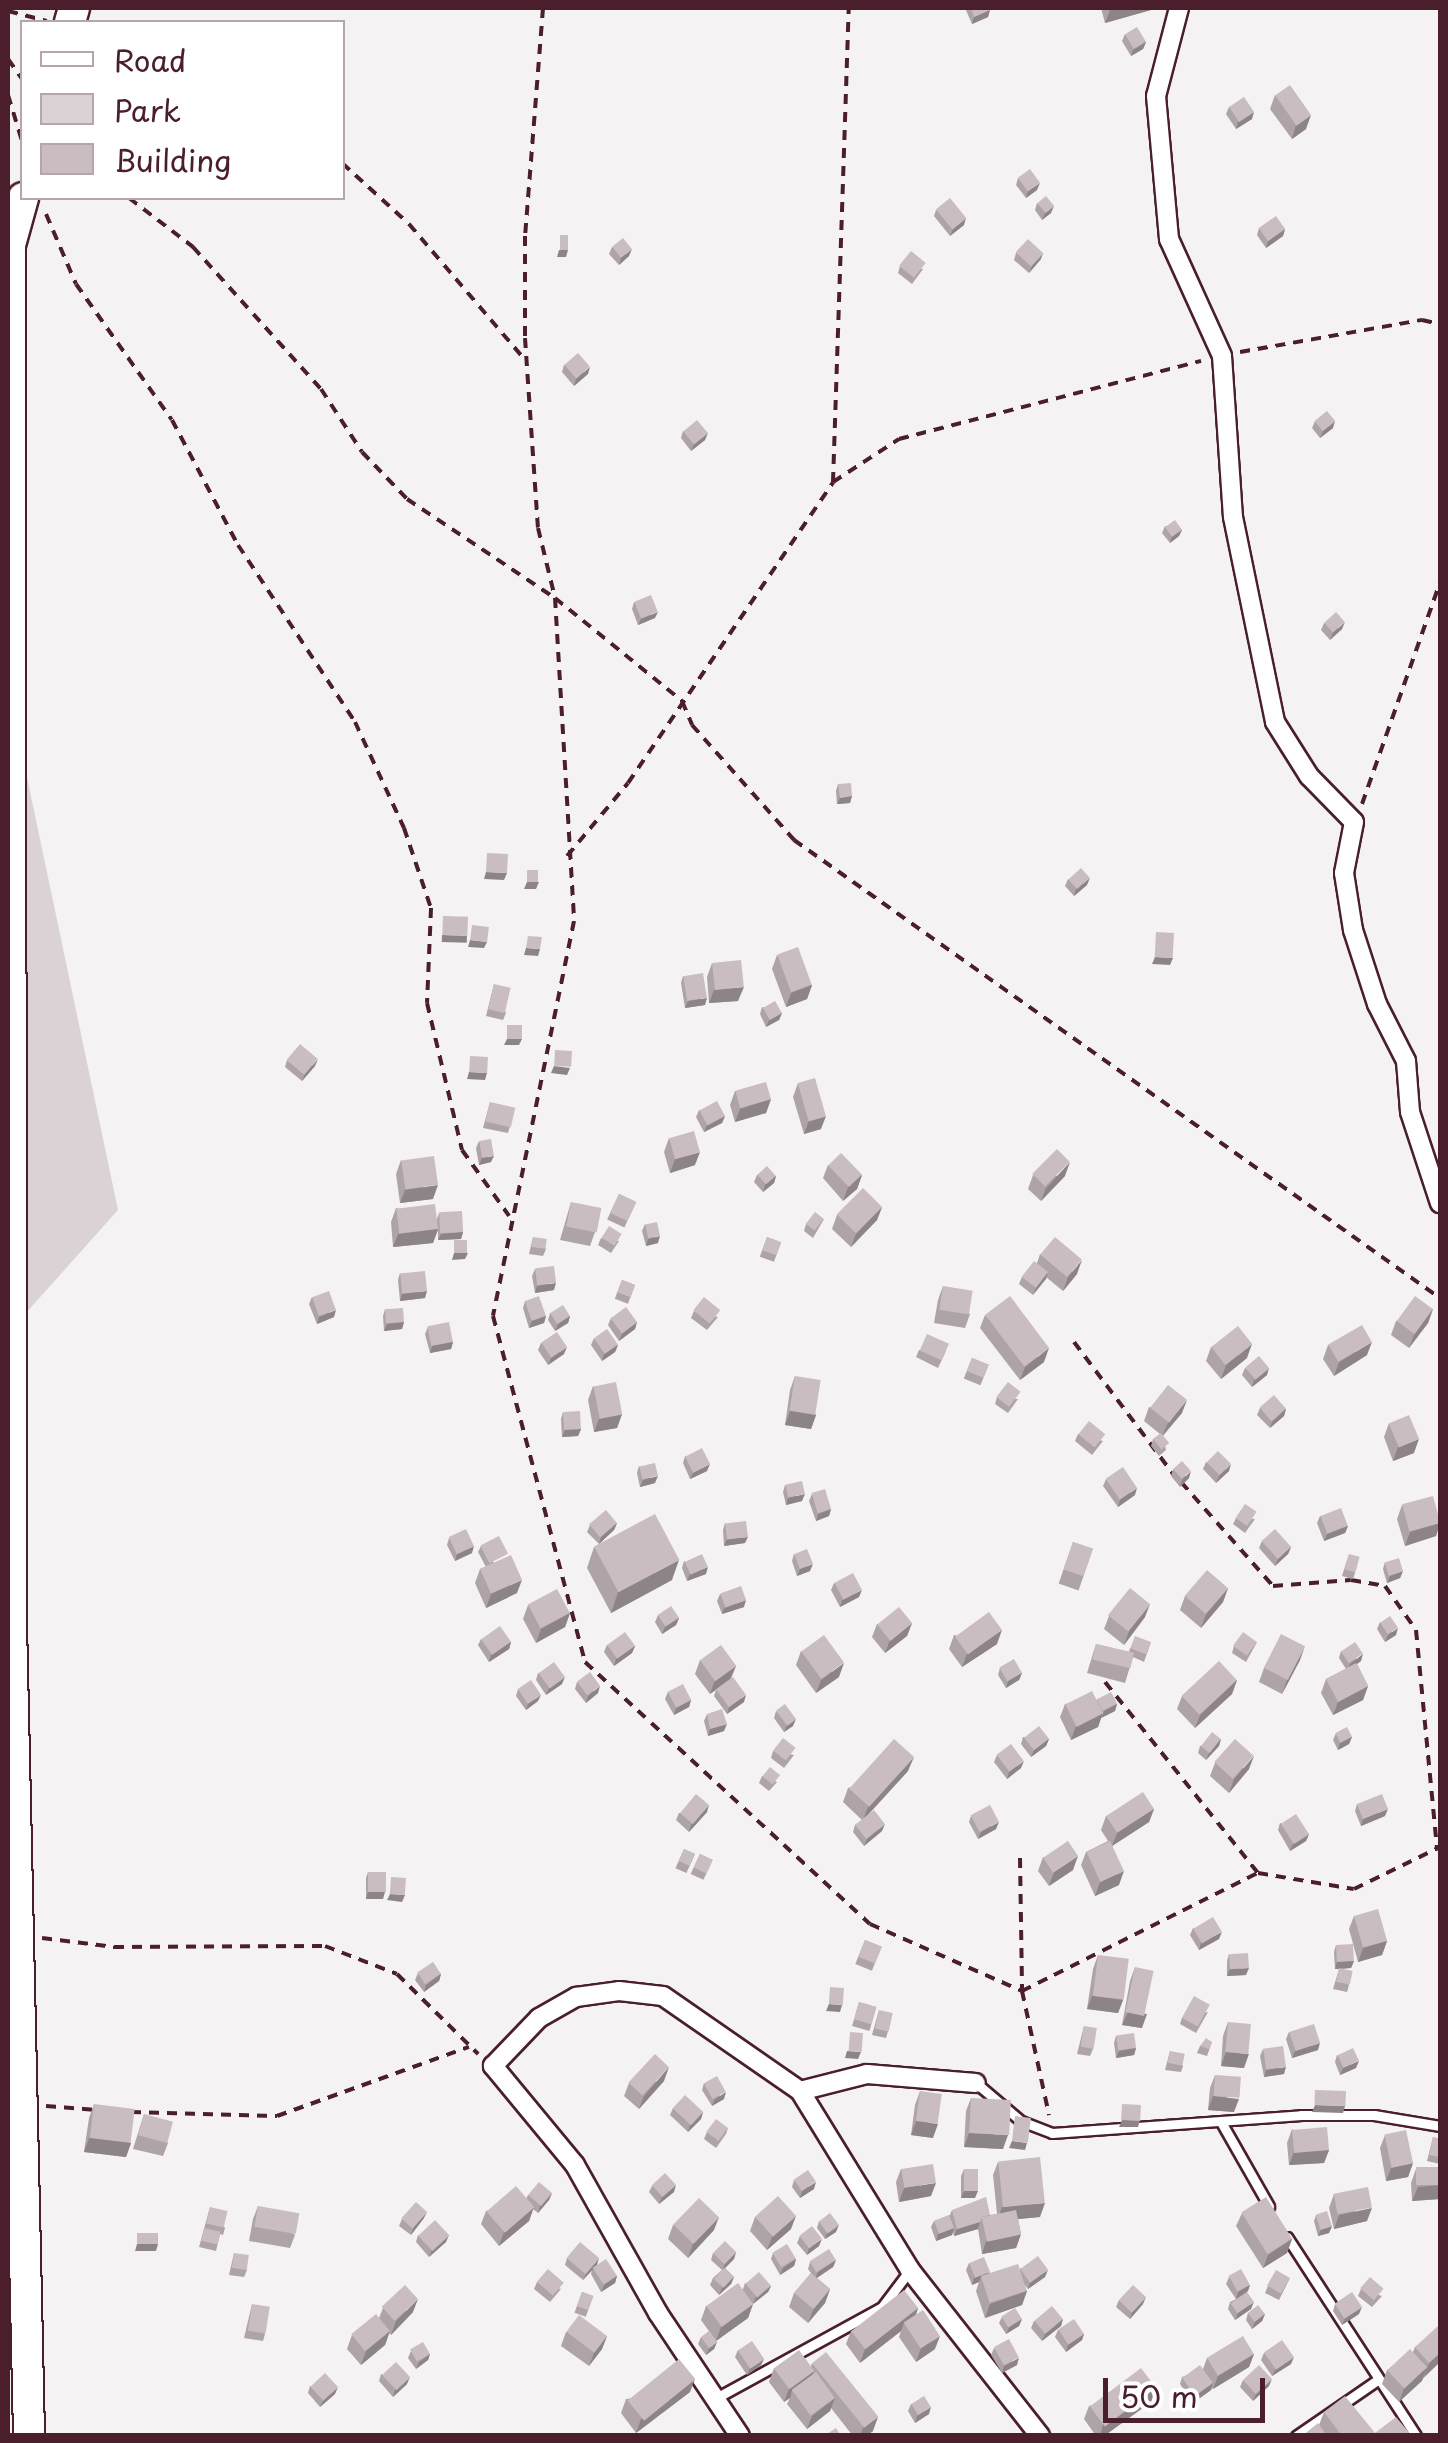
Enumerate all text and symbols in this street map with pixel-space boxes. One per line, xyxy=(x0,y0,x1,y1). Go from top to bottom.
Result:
legend xyxy=(20,20,345,200)
text: Road xyxy=(114,37,187,82)
text: Park xyxy=(114,87,181,132)
text: Building xyxy=(114,137,231,182)
scale bar xyxy=(1108,2358,1270,2420)
text: 50 m xyxy=(1120,2373,1198,2418)

